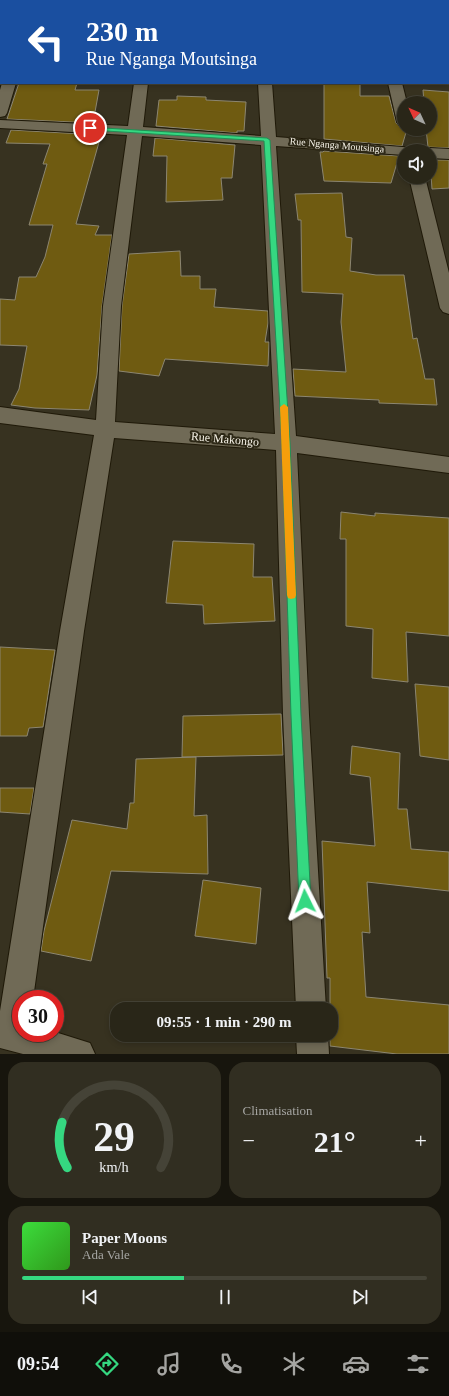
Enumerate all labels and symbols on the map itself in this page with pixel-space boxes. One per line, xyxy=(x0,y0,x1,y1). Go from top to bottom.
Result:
north arrow xyxy=(397,96,437,136)
pin xyxy=(73,111,107,145)
street label: Rue Nganga Moutsinga xyxy=(289,135,385,155)
street label: Rue Makongo xyxy=(190,429,260,449)
position arrow xyxy=(284,880,326,922)
speed limit sign: 30 xyxy=(12,990,64,1042)

